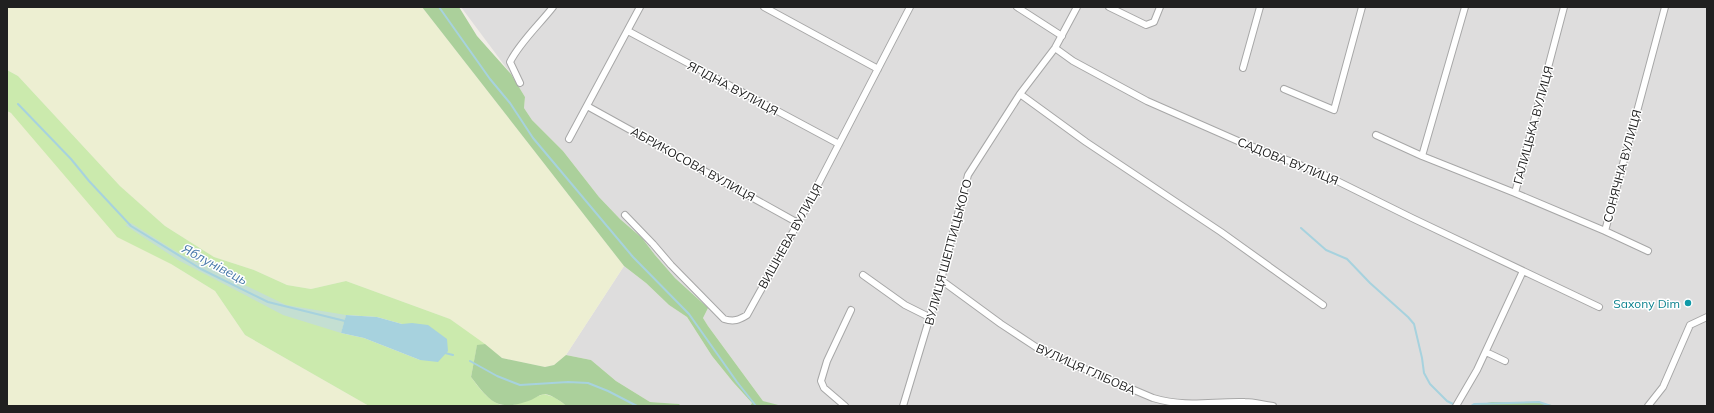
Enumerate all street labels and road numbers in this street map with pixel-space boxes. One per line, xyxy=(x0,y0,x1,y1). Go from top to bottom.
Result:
street label: ЯГІДНА ВУЛИЦЯ xyxy=(685,58,781,118)
street label: ГАЛИЦЬКА ВУЛИЦЯ xyxy=(1510,64,1556,186)
street label: СОНЯЧНА ВУЛИЦЯ xyxy=(1600,108,1644,224)
street label: АБРИКОСОВА ВУЛИЦЯ xyxy=(628,124,758,204)
street label: САДОВА ВУЛИЦЯ xyxy=(1235,134,1341,188)
street label: ВУЛИЦЯ ШЕПТИЦЬКОГО xyxy=(921,177,975,327)
street label: ВИШНЕВА ВУЛИЦЯ xyxy=(755,181,825,291)
street label: ВУЛИЦЯ ГЛІБОВА xyxy=(1034,340,1138,398)

